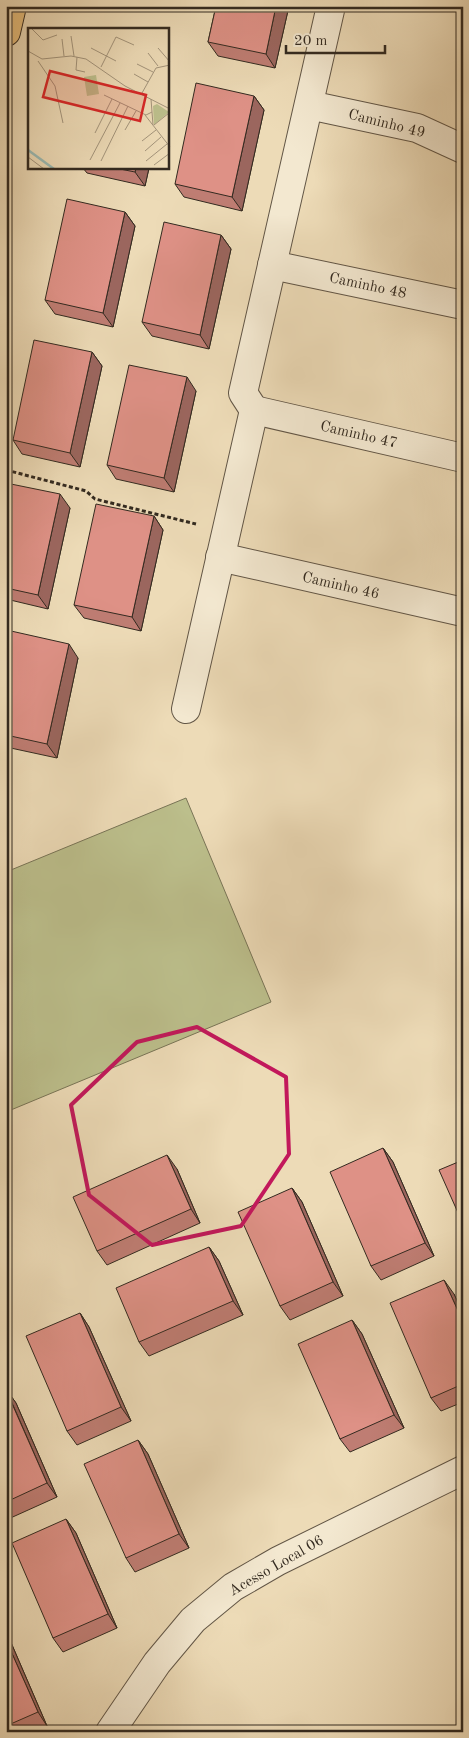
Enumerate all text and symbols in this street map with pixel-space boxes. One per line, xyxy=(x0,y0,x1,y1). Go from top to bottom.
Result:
scale bar xyxy=(286,22,385,54)
inset map xyxy=(28,28,169,169)
text: 20 m xyxy=(294,34,328,49)
street label: Caminho 49 xyxy=(347,108,427,141)
street label: Caminho 48 xyxy=(328,271,408,302)
street label: Caminho 47 xyxy=(319,419,399,452)
street label: Caminho 46 xyxy=(301,570,381,603)
street label: Acesso Local 06 xyxy=(227,1533,327,1599)

